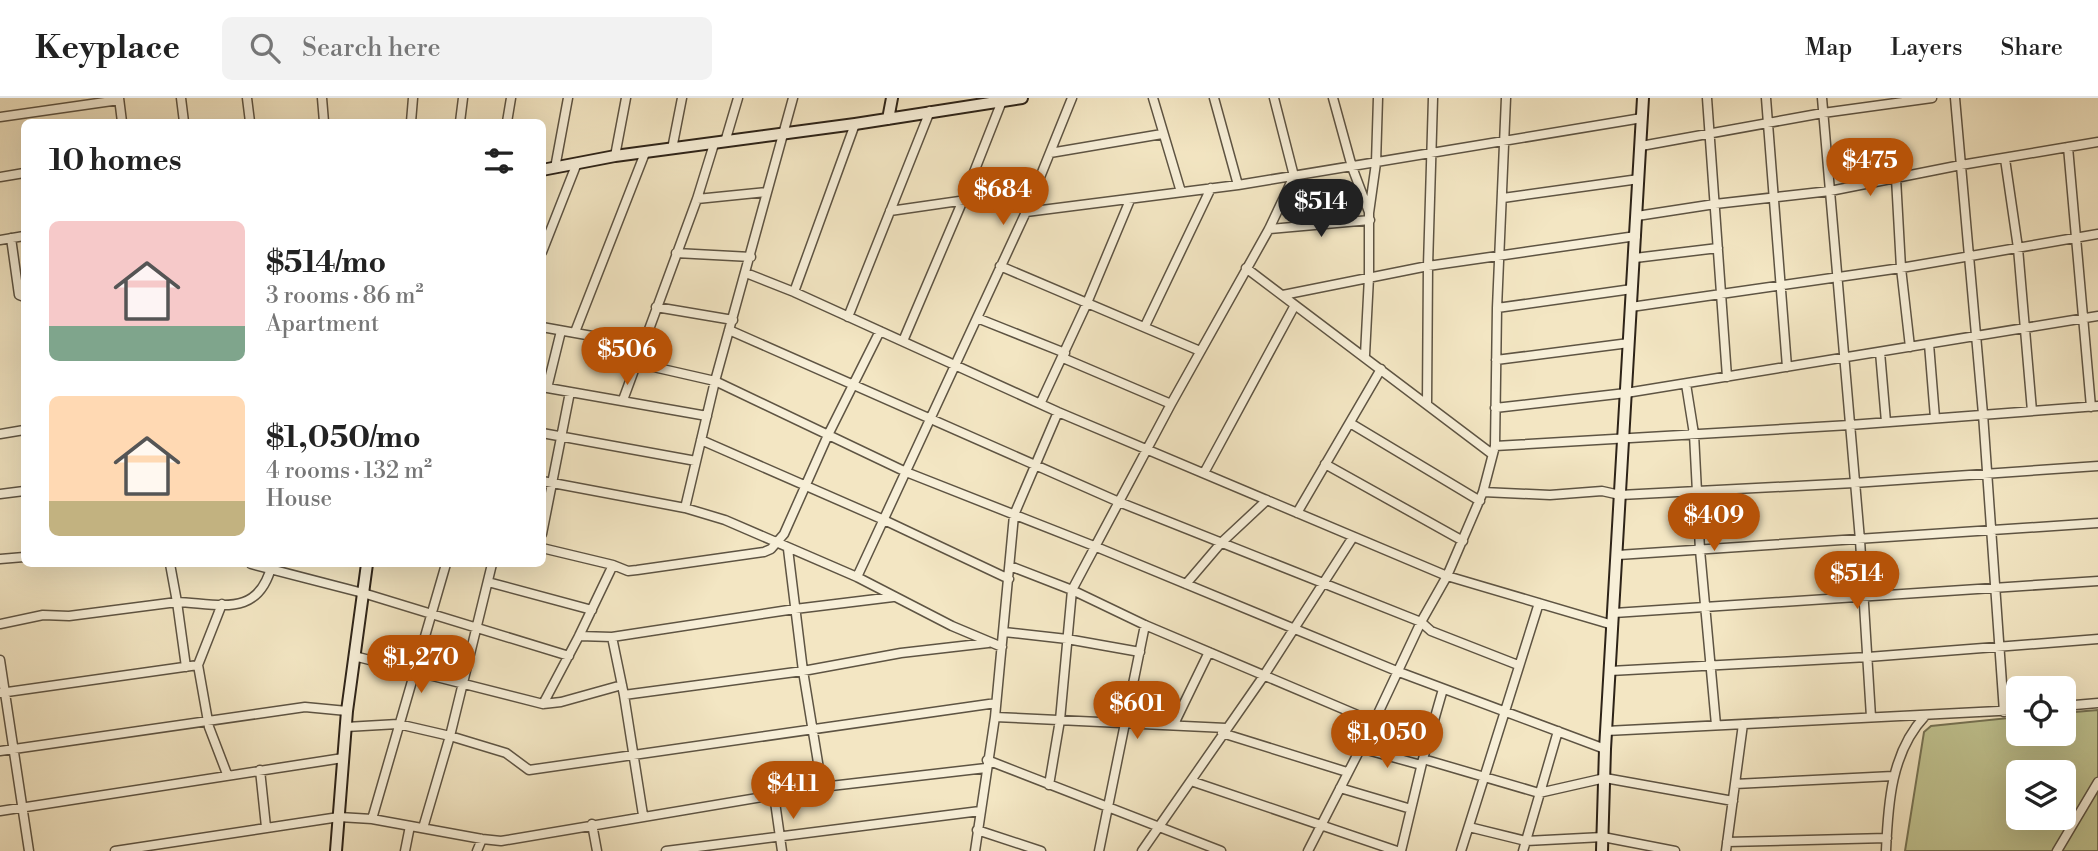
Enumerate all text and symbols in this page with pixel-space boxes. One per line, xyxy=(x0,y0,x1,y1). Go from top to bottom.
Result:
search box xyxy=(222,17,712,80)
text: Keyplace xyxy=(35,28,180,69)
icon: search xyxy=(246,29,284,67)
text: Search here xyxy=(302,32,441,64)
text: Map xyxy=(1805,33,1852,63)
text: Layers xyxy=(1890,33,1962,63)
text: Share xyxy=(2000,33,2063,63)
pin: $475 xyxy=(1829,139,1911,198)
text: 10 homes xyxy=(49,142,182,180)
icon: filters xyxy=(480,142,518,180)
text: $475 xyxy=(1842,147,1898,175)
pin: $684 xyxy=(962,167,1044,227)
text: $684 xyxy=(974,176,1032,204)
pin: $514 xyxy=(1280,180,1362,239)
text: $514 xyxy=(1294,188,1348,216)
text: $514/mo xyxy=(266,244,386,282)
icon: home xyxy=(105,249,189,333)
text: 3 rooms · 86 m² xyxy=(266,282,423,310)
text: Apartment xyxy=(266,310,379,338)
pin: $506 xyxy=(586,328,668,387)
text: $506 xyxy=(597,336,657,364)
text: $1,050/mo xyxy=(266,419,421,457)
icon: home xyxy=(105,424,189,508)
text: 4 rooms · 132 m² xyxy=(266,457,432,485)
text: House xyxy=(266,485,332,513)
pin: $409 xyxy=(1673,494,1755,553)
text: $409 xyxy=(1684,502,1744,530)
pin: $514 xyxy=(1816,552,1898,611)
text: $514 xyxy=(1830,560,1884,588)
pin: $1,270 xyxy=(364,636,478,695)
text: $1,270 xyxy=(383,644,459,672)
map controls xyxy=(2006,676,2076,830)
button: locate xyxy=(2006,676,2076,746)
pin: $601 xyxy=(1096,682,1178,741)
text: $601 xyxy=(1109,690,1165,718)
pin: $1,050 xyxy=(1330,710,1444,770)
text: $1,050 xyxy=(1347,719,1427,747)
button: layers xyxy=(2006,760,2076,830)
pin: $411 xyxy=(752,762,834,821)
text: $411 xyxy=(767,770,819,798)

